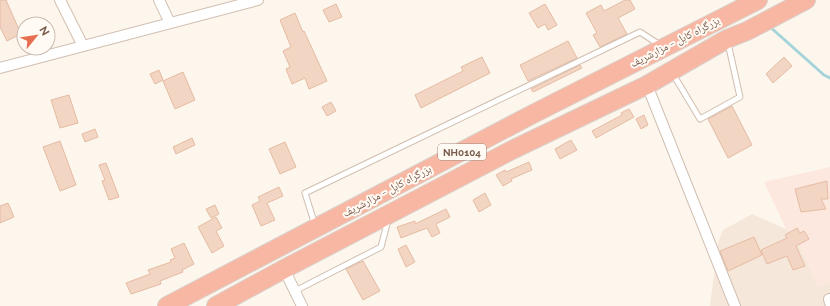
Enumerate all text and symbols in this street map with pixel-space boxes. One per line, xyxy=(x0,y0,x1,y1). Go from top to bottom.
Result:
street label: بزرگراه کابل - مزارشریف xyxy=(628,14,722,70)
north arrow xyxy=(16,16,56,56)
text: N xyxy=(36,24,52,38)
road number: NH0104 xyxy=(438,144,486,160)
street label: بزرگراه کابل - مزارشریف xyxy=(340,162,434,220)

